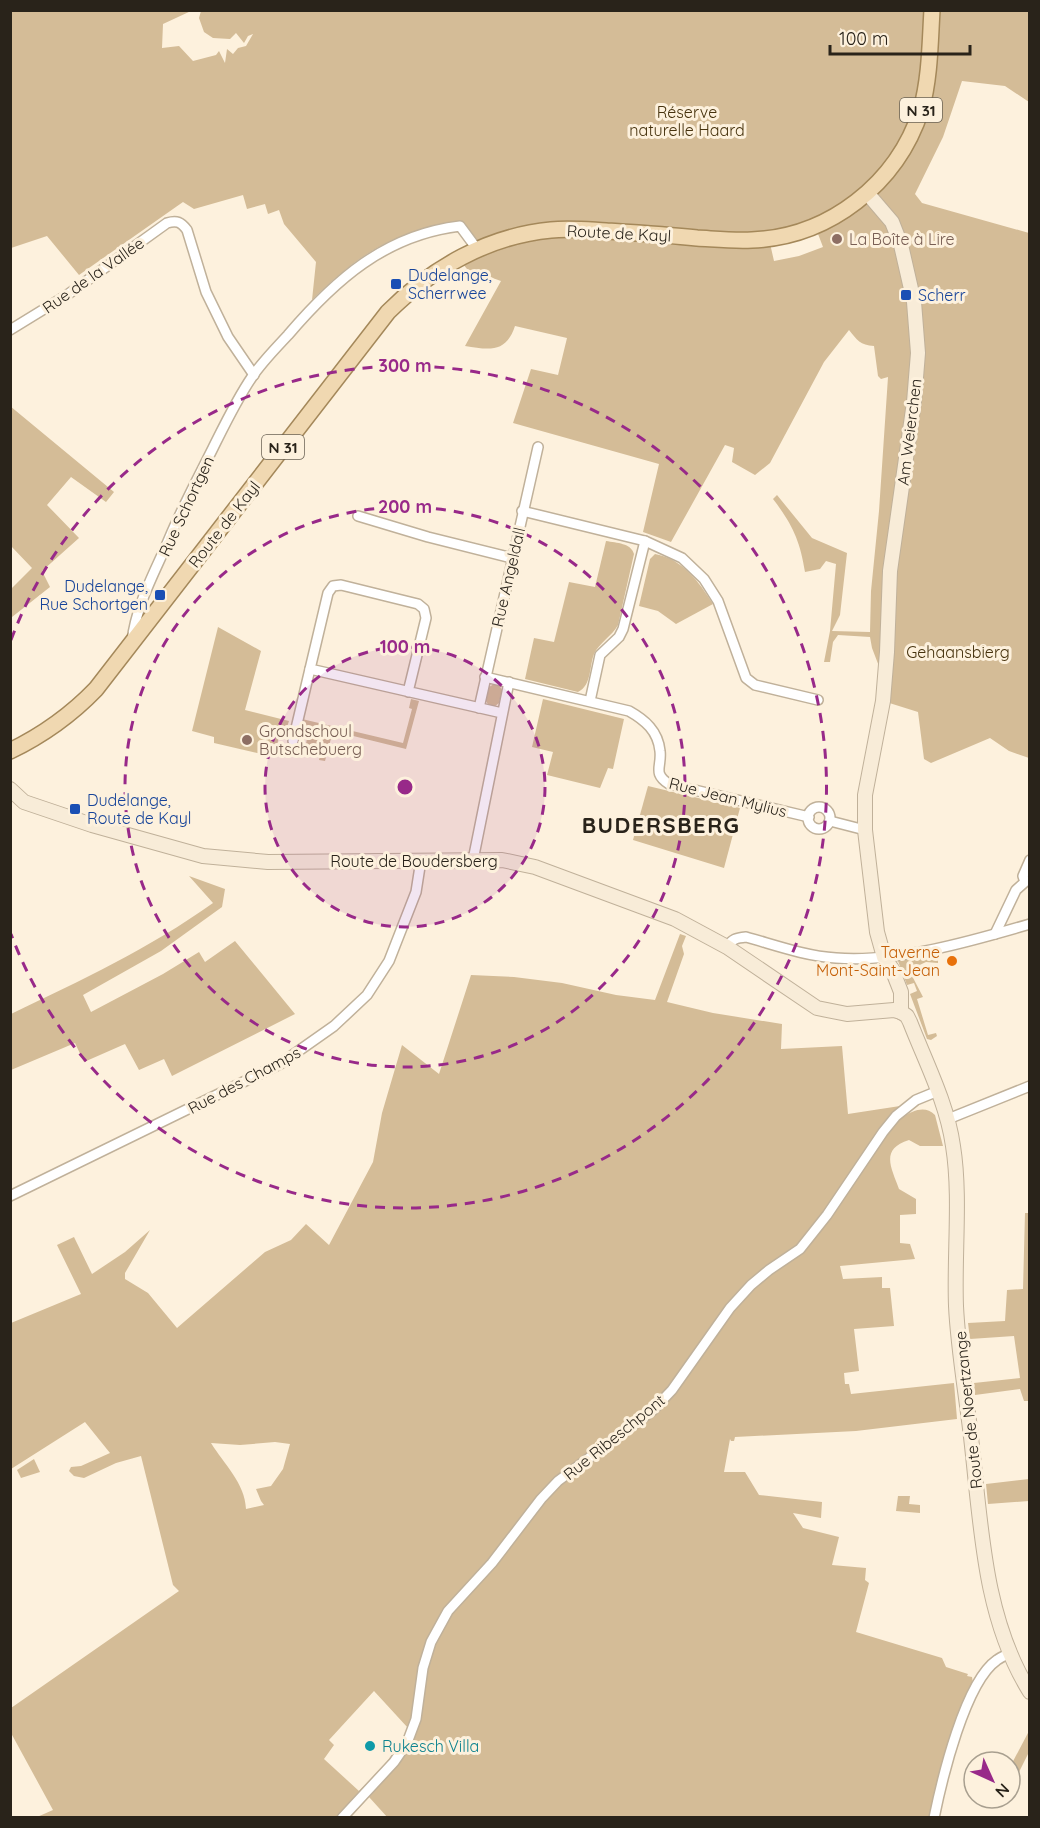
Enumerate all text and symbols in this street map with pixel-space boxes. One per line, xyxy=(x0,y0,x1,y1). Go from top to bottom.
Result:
scale bar xyxy=(830,18,970,56)
text: 100 m xyxy=(839,27,888,50)
road number: N 31 xyxy=(900,98,942,122)
park label: Réserve naturelle Haard xyxy=(629,102,745,140)
street label: Route de Kayl xyxy=(566,220,672,246)
place label: La Boîte à Lire xyxy=(849,229,955,249)
marker: La Boîte à Lire xyxy=(830,232,844,246)
street label: Rue de la Vallée xyxy=(38,233,148,317)
place label: Dudelange, Scherrwee xyxy=(408,265,492,303)
marker: Dudelange, Scherrwee xyxy=(389,277,403,291)
place label: Scherr xyxy=(918,285,966,305)
marker: Scherr xyxy=(899,288,913,302)
text: 300 m xyxy=(378,354,432,377)
street label: Am Weierchen xyxy=(893,377,925,487)
road number: N 31 xyxy=(262,435,304,459)
street label: Rue Schortgen xyxy=(154,453,218,559)
street label: Route de Kayl xyxy=(184,477,264,571)
text: 200 m xyxy=(378,495,432,518)
street label: Rue Angeldall xyxy=(487,525,529,629)
place label: Dudelange, Rue Schortgen xyxy=(39,576,148,614)
marker: Dudelange, Rue Schortgen xyxy=(153,588,167,602)
text: 100 m xyxy=(380,635,430,658)
park label: Gehaansbierg xyxy=(906,642,1010,662)
place label: Grondschoul Butschebuerg xyxy=(259,721,362,759)
marker: Grondschoul Butschebuerg xyxy=(240,733,254,747)
street label: Rue Jean Mylius xyxy=(667,773,789,821)
centre of rings xyxy=(395,777,415,797)
place label: Dudelange, Route de Kayl xyxy=(87,790,192,828)
marker: Dudelange, Route de Kayl xyxy=(68,802,82,816)
district label: BUDERSBERG xyxy=(582,811,740,839)
street label: Route de Boudersberg xyxy=(330,851,498,871)
place label: Taverne Mont-Saint-Jean xyxy=(816,942,940,980)
marker: Taverne Mont-Saint-Jean xyxy=(945,954,959,968)
street label: Rue des Champs xyxy=(184,1042,304,1118)
street label: Route de Noertzange xyxy=(950,1330,986,1490)
street label: Rue Ribeschpont xyxy=(559,1390,669,1484)
place label: Rukesch Villa xyxy=(382,1736,479,1756)
marker: Rukesch Villa xyxy=(363,1739,377,1753)
north arrow xyxy=(962,1750,1022,1810)
text: N xyxy=(991,1779,1014,1802)

